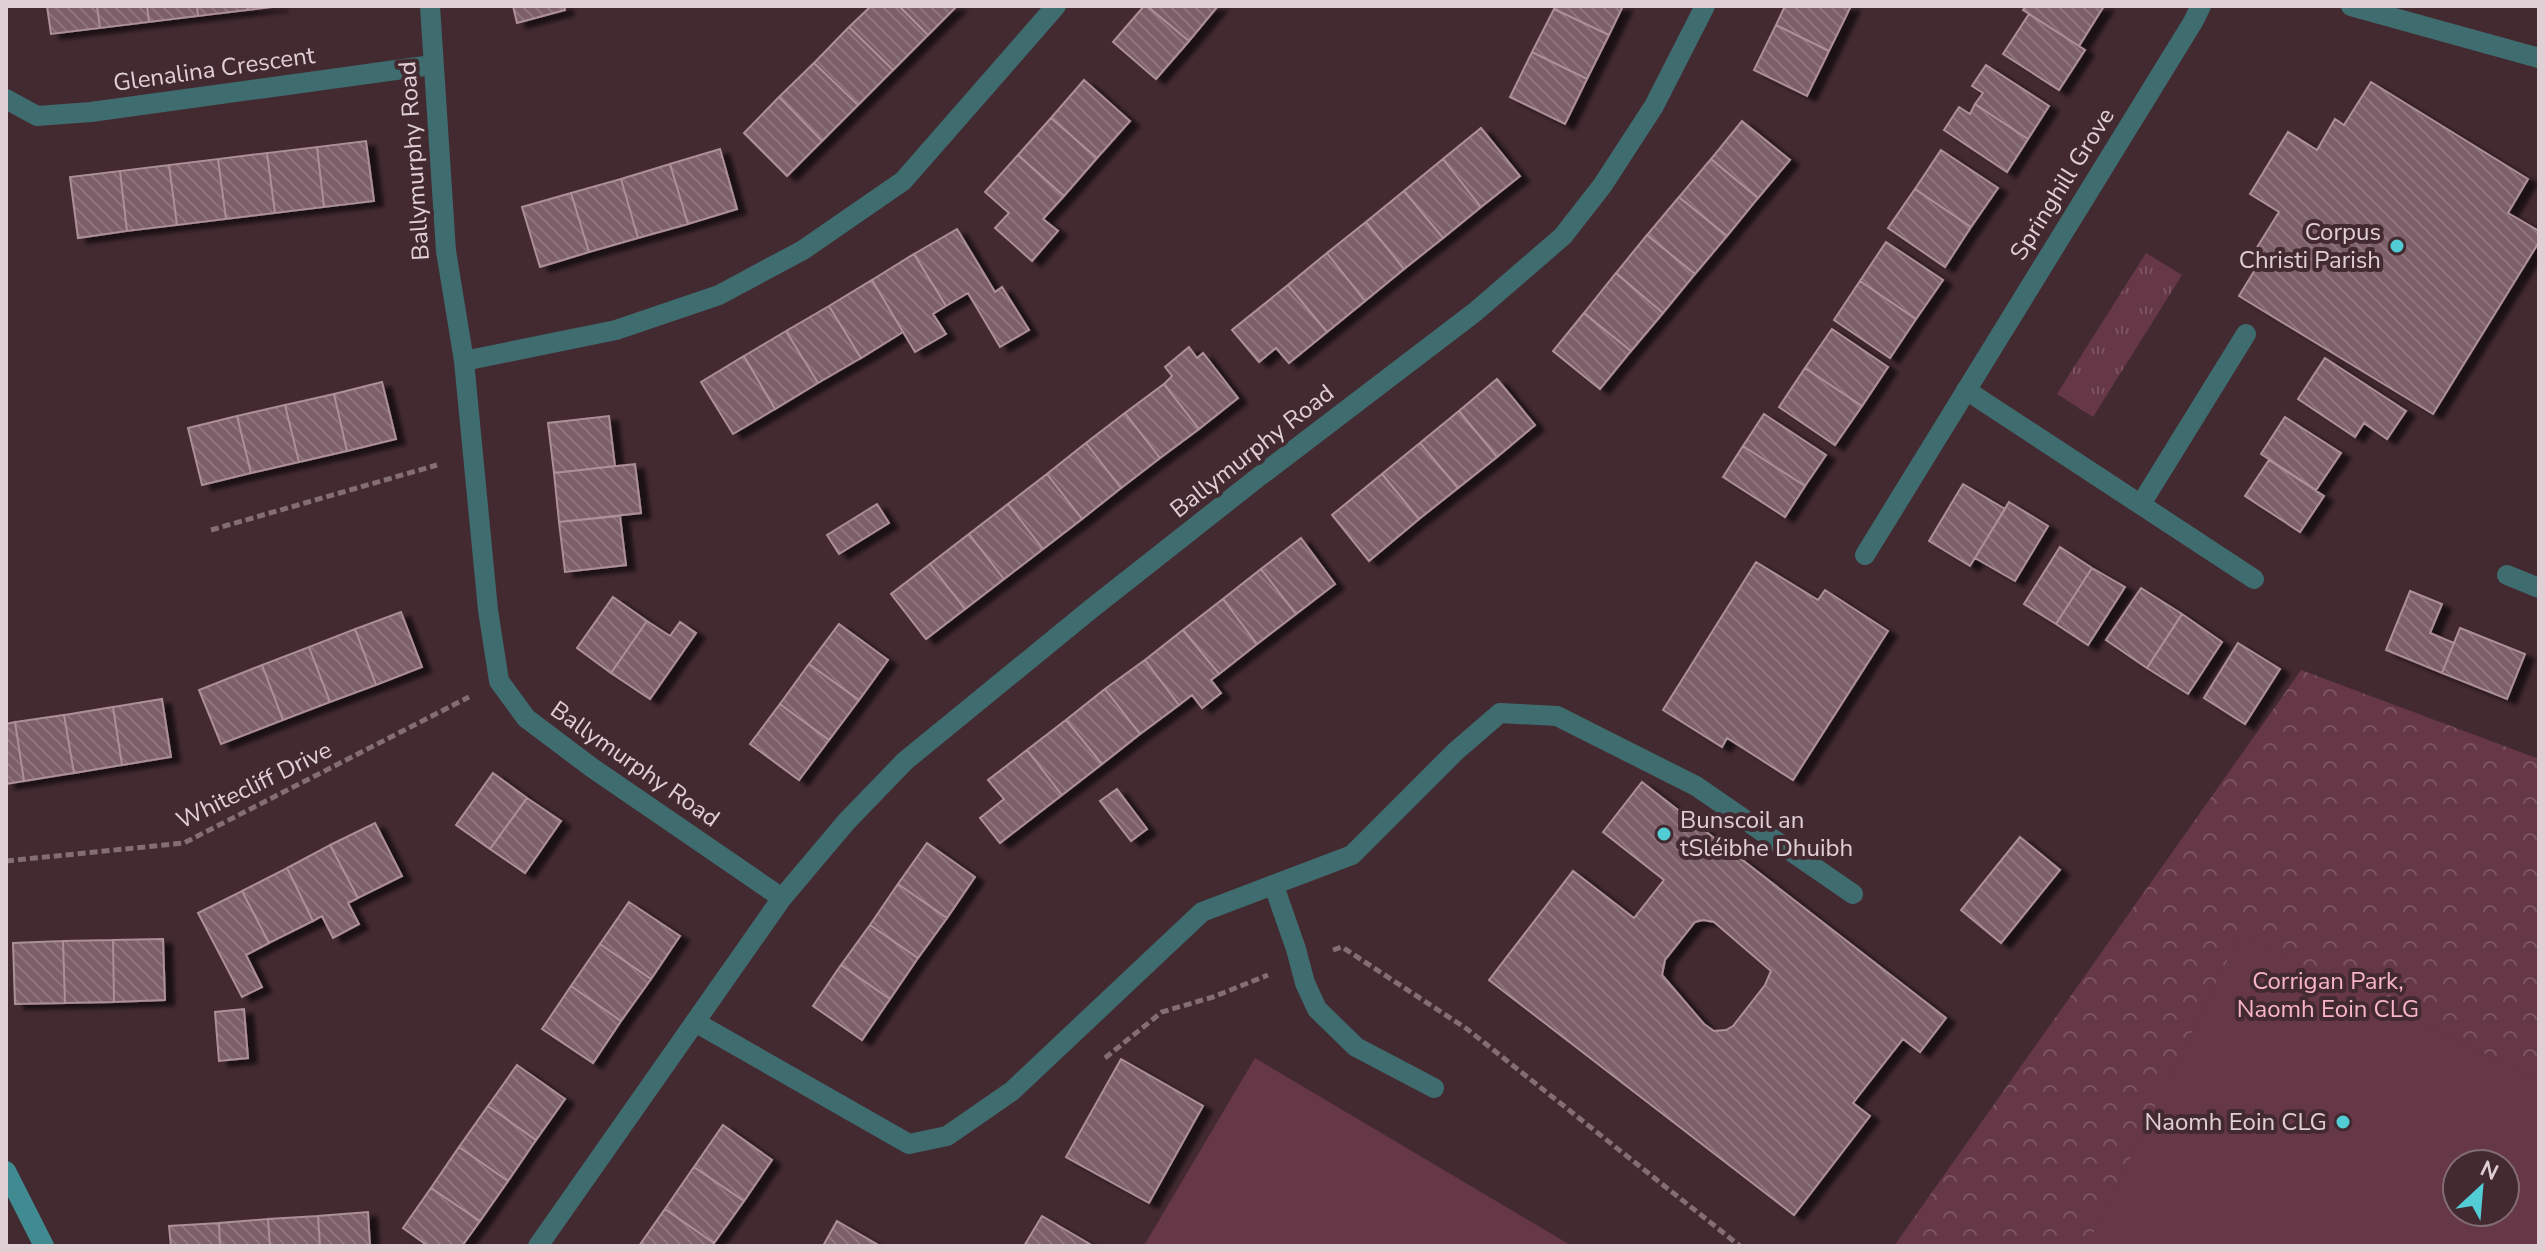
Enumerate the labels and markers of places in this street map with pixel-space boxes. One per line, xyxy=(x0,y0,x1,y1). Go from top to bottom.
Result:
place label: Corpus Christi Parish xyxy=(2239,216,2381,276)
marker: Corpus Christi Parish xyxy=(2388,237,2406,255)
place label: Bunscoil an tSléibhe Dhuibh xyxy=(1680,804,1853,864)
marker: Bunscoil an tSléibhe Dhuibh xyxy=(1655,825,1673,843)
place label: Naomh Eoin CLG xyxy=(2144,1106,2327,1138)
marker: Naomh Eoin CLG xyxy=(2334,1113,2352,1131)

